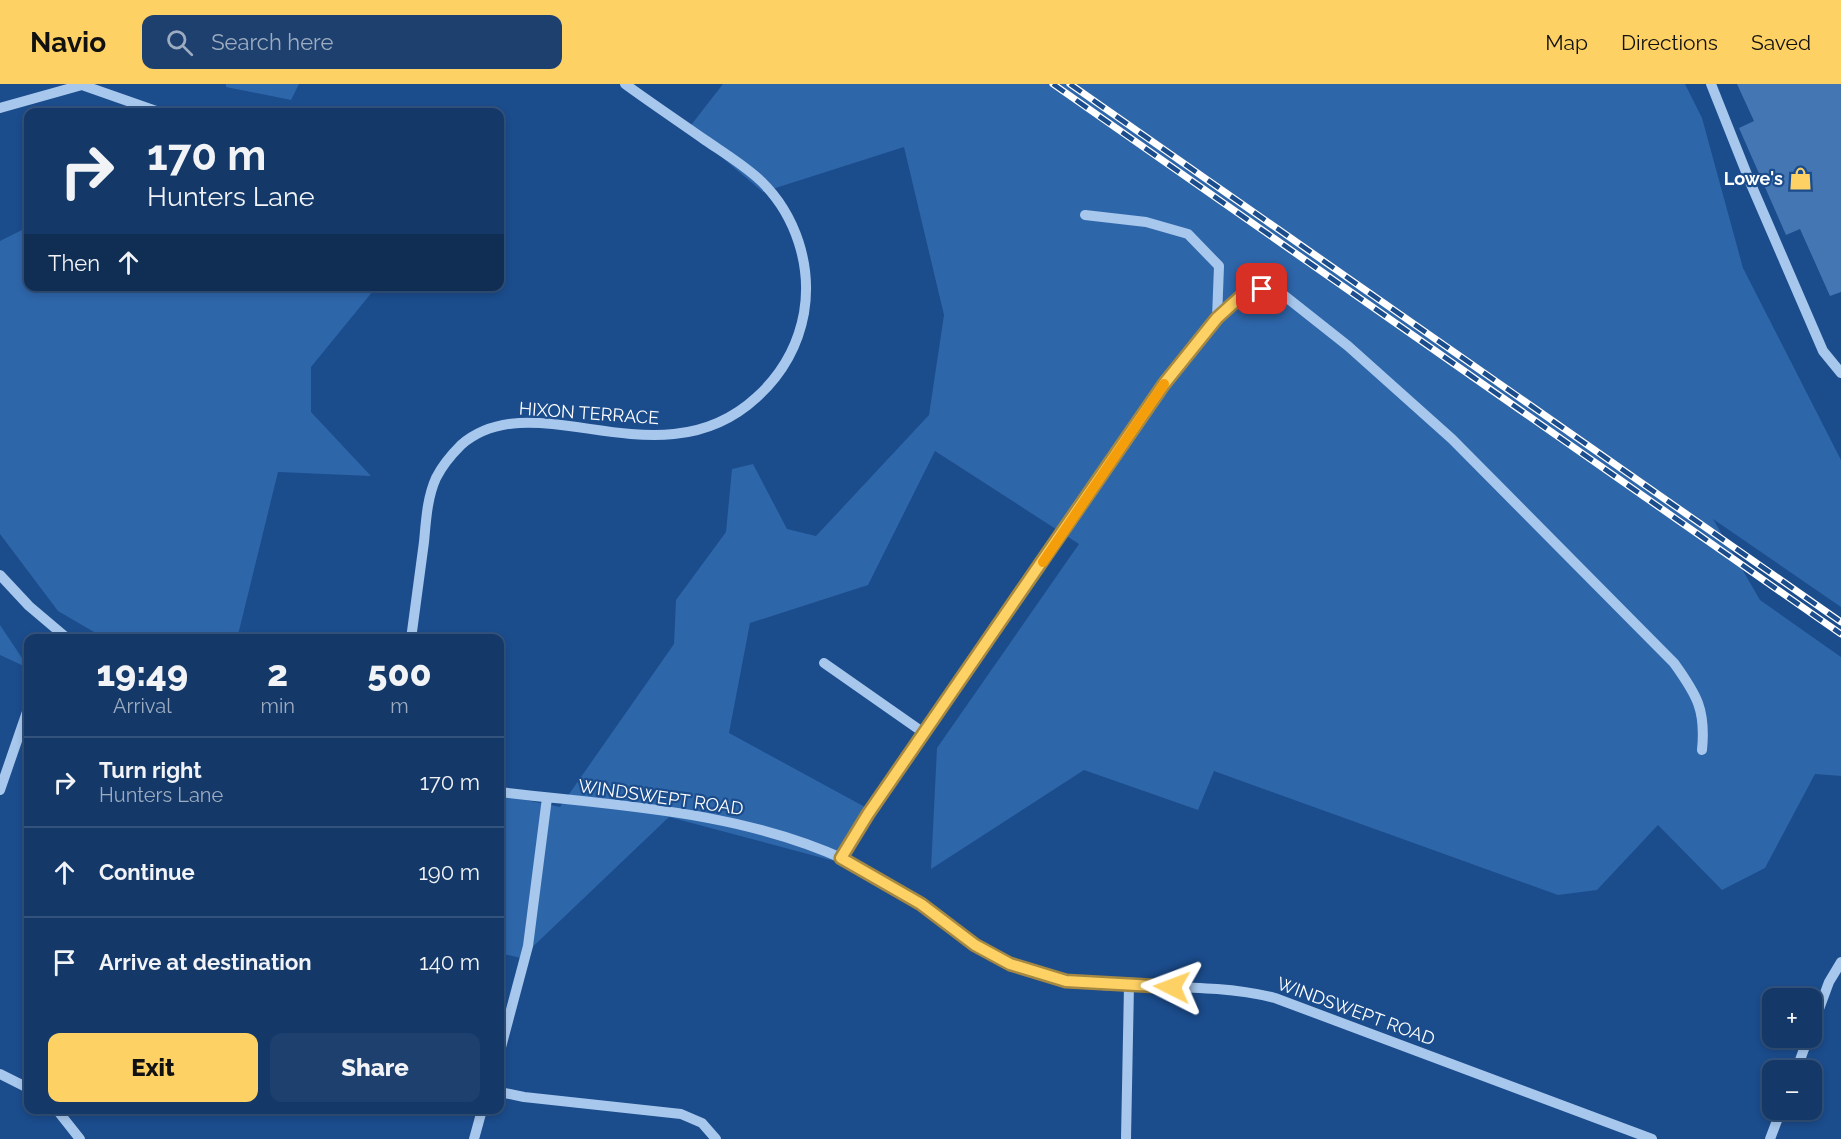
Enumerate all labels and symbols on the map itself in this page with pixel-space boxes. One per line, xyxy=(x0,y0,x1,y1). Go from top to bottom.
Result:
shop icon: Lowe's xyxy=(1788,165,1814,191)
place label: Lowe's xyxy=(1724,168,1783,189)
pin xyxy=(1236,263,1287,314)
street label: HIXON TERRACE xyxy=(518,398,660,428)
street label: WINDSWEPT ROAD xyxy=(577,775,745,819)
position arrow xyxy=(1140,955,1204,1019)
street label: WINDSWEPT ROAD xyxy=(1274,973,1438,1049)

